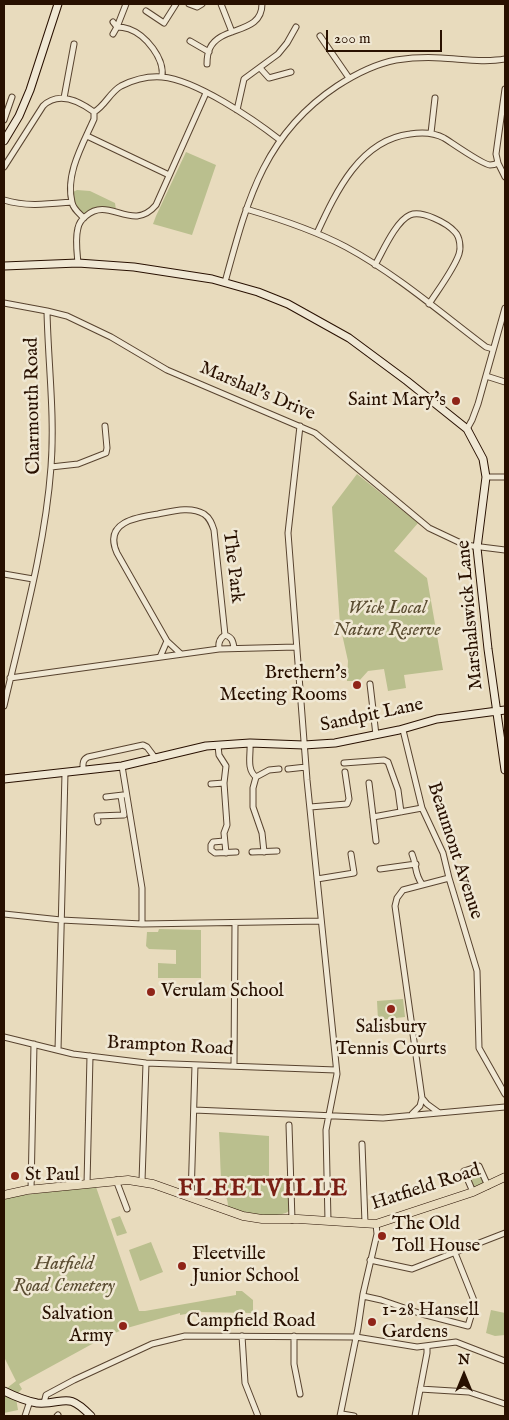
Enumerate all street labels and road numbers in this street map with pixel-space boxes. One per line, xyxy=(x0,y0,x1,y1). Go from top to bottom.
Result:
street label: Charmouth Road xyxy=(21,337,47,475)
street label: Marshal's Drive xyxy=(196,357,318,427)
street label: The Park xyxy=(216,529,248,605)
street label: Marshalswick Lane xyxy=(453,539,489,691)
street label: Sandpit Lane xyxy=(318,694,426,738)
street label: Beaumont Avenue xyxy=(421,780,487,922)
street label: Brampton Road xyxy=(106,1032,234,1062)
street label: Hatfield Road xyxy=(369,1160,483,1216)
street label: Campfield Road xyxy=(187,1311,315,1333)

